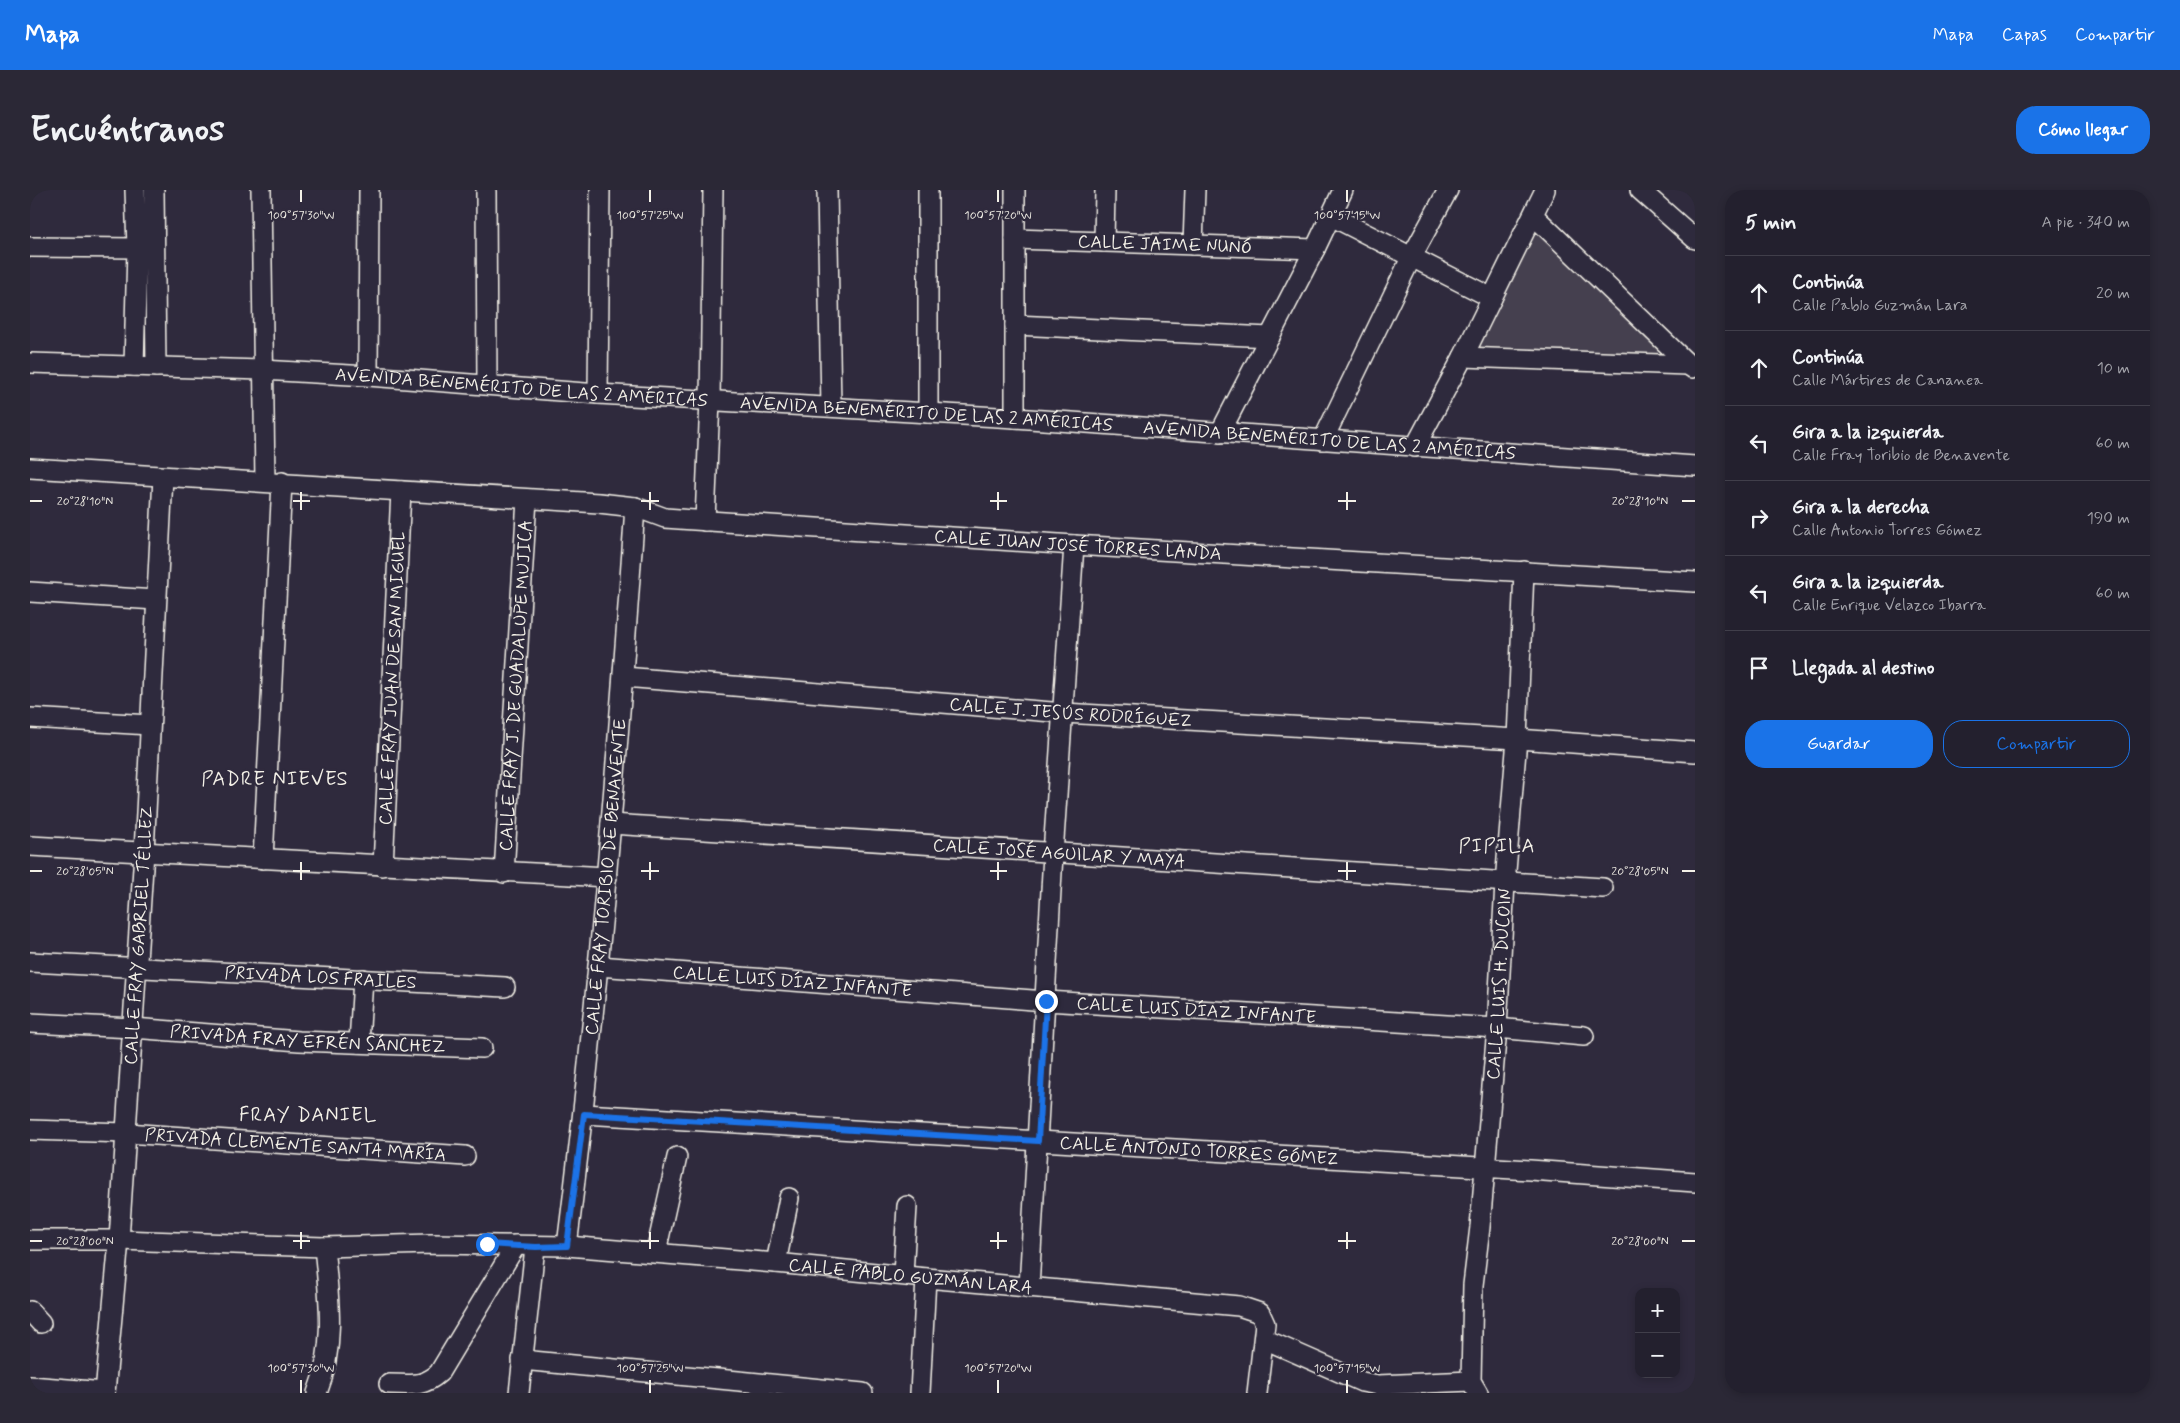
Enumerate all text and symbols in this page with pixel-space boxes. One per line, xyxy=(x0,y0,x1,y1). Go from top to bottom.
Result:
text: Mapa xyxy=(25,20,80,51)
text: Mapa xyxy=(1933,23,1974,47)
text: Capas xyxy=(2002,23,2047,47)
text: Compartir xyxy=(2075,23,2155,47)
button: Cómo llegar xyxy=(2016,106,2150,154)
text: Encuéntranos xyxy=(30,107,225,153)
text: 100°57'30"W xyxy=(268,208,335,224)
text: 100°57'25"W xyxy=(617,208,684,224)
text: 100°57'20"W xyxy=(964,208,1032,224)
text: 100°57'15"W xyxy=(1314,208,1380,224)
text: 5 min xyxy=(1745,209,1797,237)
text: A pie · 340 m xyxy=(2042,212,2130,233)
street label: CALLE JAIME NUNÓ xyxy=(1077,230,1253,260)
text: Continúa xyxy=(1792,270,1864,295)
icon: ahead xyxy=(1745,279,1773,307)
text: 20 m xyxy=(2096,283,2130,304)
text: Calle Pablo Guzmán Lara xyxy=(1792,295,1967,316)
text: Continúa xyxy=(1792,345,1864,370)
icon: ahead xyxy=(1745,354,1773,382)
text: 10 m xyxy=(2097,358,2130,379)
street label: AVENIDA BENEMÉRITO DE LAS 2 AMÉRICAS xyxy=(334,363,708,413)
text: Calle Mártires de Cananea xyxy=(1792,370,1983,391)
street label: AVENIDA BENEMÉRITO DE LAS 2 AMÉRICAS xyxy=(739,391,1114,438)
street label: AVENIDA BENEMÉRITO DE LAS 2 AMÉRICAS xyxy=(1142,416,1517,466)
text: Gira a la izquierda xyxy=(1792,420,1943,445)
icon: left xyxy=(1745,429,1773,457)
text: 60 m xyxy=(2096,433,2130,454)
text: Calle Fray Toribio de Benavente xyxy=(1792,445,2010,466)
text: 20°28'10"N xyxy=(57,494,113,510)
text: 20°28'10"N xyxy=(1612,494,1668,510)
text: Gira a la derecha xyxy=(1792,495,1930,520)
icon: right xyxy=(1745,504,1773,532)
text: 190 m xyxy=(2087,508,2130,529)
street label: CALLE FRAY J. DE GUADALUPE MUJICA xyxy=(494,519,539,852)
text: Calle Antonio Torres Gómez xyxy=(1792,520,1982,541)
street label: CALLE JUAN JOSÉ TORRES LANDA xyxy=(933,525,1222,567)
street label: CALLE FRAY JUAN DE SAN MIGUEL xyxy=(374,531,412,826)
text: Gira a la izquierda xyxy=(1792,570,1943,595)
icon: left xyxy=(1745,579,1773,607)
text: 60 m xyxy=(2096,583,2130,604)
text: Calle Enrique Velazco Ibarra xyxy=(1792,595,1986,616)
icon: arrive xyxy=(1745,654,1773,682)
text: Llegada al destino xyxy=(1792,656,1934,681)
street label: CALLE J. JESÚS RODRÍGUEZ xyxy=(949,693,1192,733)
street label: CALLE FRAY TORIBIO DE BENAVENTE xyxy=(580,718,632,1036)
button: Guardar xyxy=(1745,720,1933,768)
button: Compartir xyxy=(1943,720,2130,768)
district label: PADRE NIEVES xyxy=(201,766,349,793)
street label: CALLE FRAY GABRIEL TÉLLEZ xyxy=(119,805,159,1065)
district label: PIPILA xyxy=(1459,833,1536,860)
street label: CALLE JOSÉ AGUILAR Y MAYA xyxy=(932,834,1186,874)
text: 20°28'05"N xyxy=(56,864,114,880)
text: 20°28'05"N xyxy=(1611,864,1669,880)
street label: CALLE LUIS H. DUCOIN xyxy=(1482,887,1518,1081)
street label: PRIVADA LOS FRAILES xyxy=(224,961,417,995)
street label: CALLE LUIS DÍAZ INFANTE xyxy=(672,961,913,1003)
route end xyxy=(1035,990,1058,1013)
street label: CALLE LUIS DÍAZ INFANTE xyxy=(1076,992,1317,1030)
street label: PRIVADA FRAY EFRÉN SÁNCHEZ xyxy=(169,1020,446,1060)
district label: FRAY DANIEL xyxy=(239,1102,377,1129)
street label: PRIVADA CLEMENTE SANTA MARÍA xyxy=(144,1123,447,1168)
street label: CALLE ANTONIO TORRES GÓMEZ xyxy=(1059,1131,1339,1172)
route start xyxy=(476,1233,499,1256)
text: 20°28'00"N xyxy=(56,1234,114,1250)
text: 20°28'00"N xyxy=(1611,1234,1669,1250)
street label: CALLE PABLO GUZMÁN LARA xyxy=(787,1253,1033,1300)
map controls xyxy=(1635,1288,1680,1378)
button: + xyxy=(1635,1288,1680,1333)
button: − xyxy=(1635,1333,1680,1378)
text: 100°57'30"W xyxy=(268,1361,335,1377)
text: 100°57'25"W xyxy=(617,1361,684,1377)
text: 100°57'20"W xyxy=(964,1361,1032,1377)
text: 100°57'15"W xyxy=(1314,1361,1380,1377)

